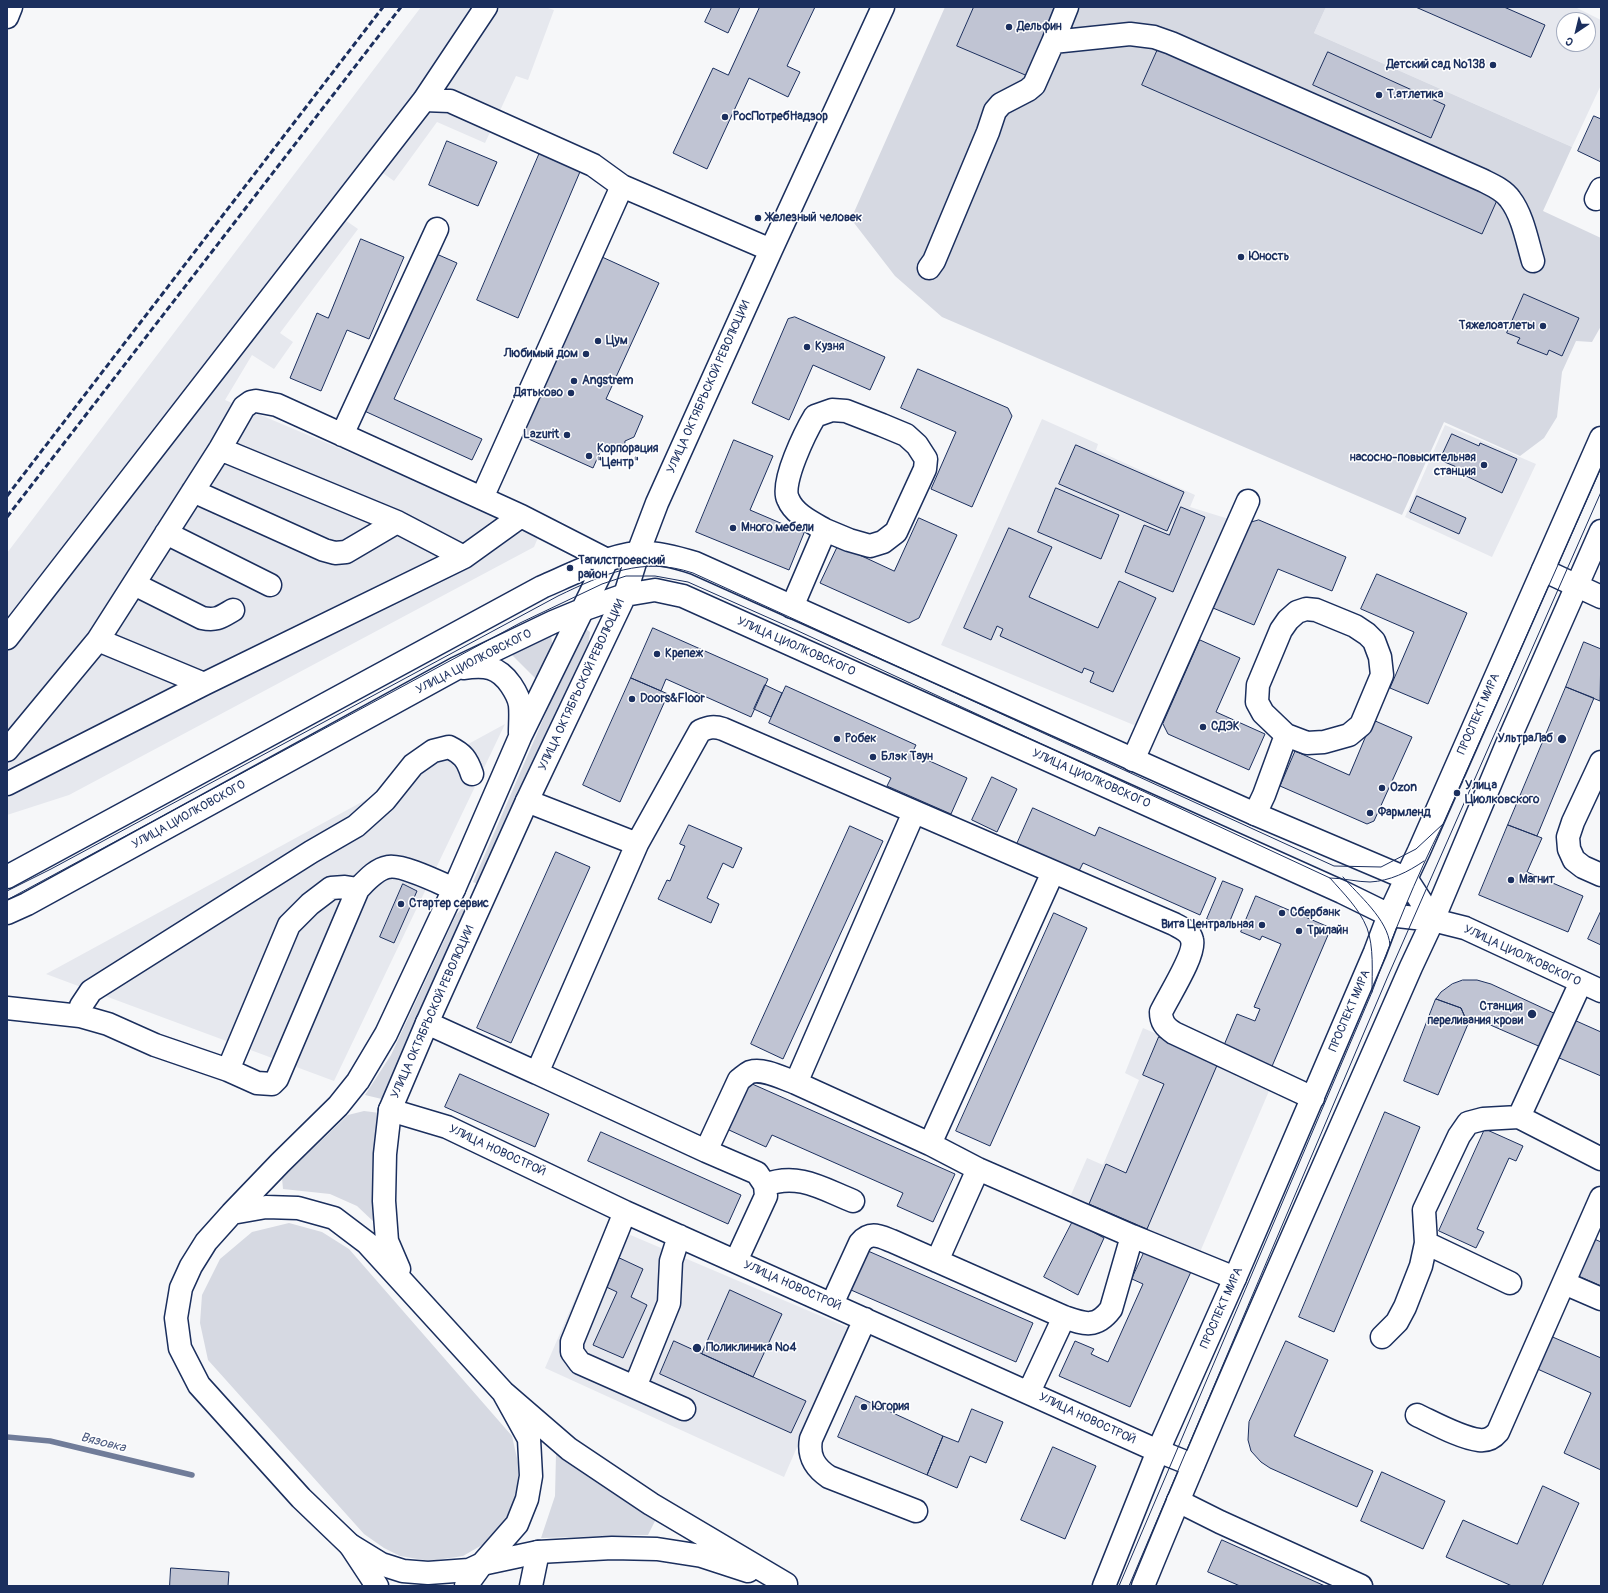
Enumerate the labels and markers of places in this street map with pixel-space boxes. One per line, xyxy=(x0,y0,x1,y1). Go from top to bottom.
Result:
place label: Дельфин xyxy=(1017,20,1062,34)
marker: Дельфин xyxy=(1004,22,1014,32)
place label: Детский сад №138 xyxy=(1386,58,1485,72)
marker: Детский сад №138 xyxy=(1488,60,1498,70)
place label: Т.атлетика xyxy=(1387,88,1443,102)
marker: Т.атлетика xyxy=(1374,90,1384,100)
place label: РосПотребНадзор xyxy=(733,110,828,124)
marker: РосПотребНадзор xyxy=(720,112,730,122)
place label: Железный человек xyxy=(766,211,862,225)
marker: Железный человек xyxy=(753,213,763,223)
place label: Юность xyxy=(1249,250,1289,264)
marker: Юность xyxy=(1236,252,1246,262)
place label: Тяжелоатлеты xyxy=(1459,319,1535,333)
marker: Тяжелоатлеты xyxy=(1538,321,1548,331)
place label: Цум xyxy=(606,334,628,348)
marker: Цум xyxy=(593,336,603,346)
place label: Кузня xyxy=(815,340,844,354)
marker: Кузня xyxy=(802,342,812,352)
place label: Любимый дом xyxy=(504,347,578,361)
marker: Любимый дом xyxy=(581,349,591,359)
place label: Angstrem xyxy=(582,374,633,388)
marker: Angstrem xyxy=(569,376,579,386)
place label: Дятьково xyxy=(514,386,563,400)
marker: Дятьково xyxy=(566,388,576,398)
place label: Lazurit xyxy=(523,428,559,442)
marker: Lazurit xyxy=(562,430,572,440)
place label: Корпорация "Центр" xyxy=(597,442,658,470)
marker: Корпорация "Центр" xyxy=(584,451,594,461)
place label: насосно-повысительная станция xyxy=(1350,451,1476,479)
marker: насосно-повысительная станция xyxy=(1479,460,1489,470)
place label: Много мебели xyxy=(741,521,813,535)
marker: Много мебели xyxy=(728,523,738,533)
place label: Тагилстроевский район xyxy=(578,554,665,582)
marker: Тагилстроевский район xyxy=(565,563,575,573)
place label: Крепеж xyxy=(665,647,703,661)
marker: Крепеж xyxy=(652,649,662,659)
place label: Doors&Floor xyxy=(640,692,705,706)
marker: Doors&Floor xyxy=(627,694,637,704)
place label: СДЭК xyxy=(1211,720,1240,734)
marker: СДЭК xyxy=(1198,722,1208,732)
place label: Робек xyxy=(845,732,876,746)
place label: УльтраЛаб xyxy=(1497,732,1553,746)
marker: УльтраЛаб xyxy=(1556,733,1568,745)
marker: Робек xyxy=(832,734,842,744)
place label: Блэк Таун xyxy=(881,750,933,764)
marker: Блэк Таун xyxy=(868,752,878,762)
place label: Улица Циолковского xyxy=(1465,779,1539,807)
place label: Ozon xyxy=(1390,781,1417,795)
marker: Ozon xyxy=(1377,783,1387,793)
marker: Улица Циолковского xyxy=(1452,788,1462,798)
place label: Фармленд xyxy=(1378,806,1431,820)
marker: Фармленд xyxy=(1365,808,1375,818)
place label: Магнит xyxy=(1519,873,1555,887)
marker: Магнит xyxy=(1506,875,1516,885)
place label: Стартер сервис xyxy=(409,897,489,911)
marker: Стартер сервис xyxy=(396,899,406,909)
place label: Сбербанк xyxy=(1290,906,1341,920)
marker: Сбербанк xyxy=(1277,908,1287,918)
place label: Вита Центральная xyxy=(1161,918,1254,932)
marker: Вита Центральная xyxy=(1257,920,1267,930)
place label: Трилайн xyxy=(1307,924,1348,938)
marker: Трилайн xyxy=(1294,926,1304,936)
place label: Станция переливания крови xyxy=(1427,1000,1523,1028)
marker: Станция переливания крови xyxy=(1526,1008,1538,1020)
place label: Поликлиника №4 xyxy=(706,1341,796,1355)
marker: Поликлиника №4 xyxy=(691,1342,703,1354)
place label: Югория xyxy=(872,1400,910,1414)
marker: Югория xyxy=(859,1402,869,1412)

